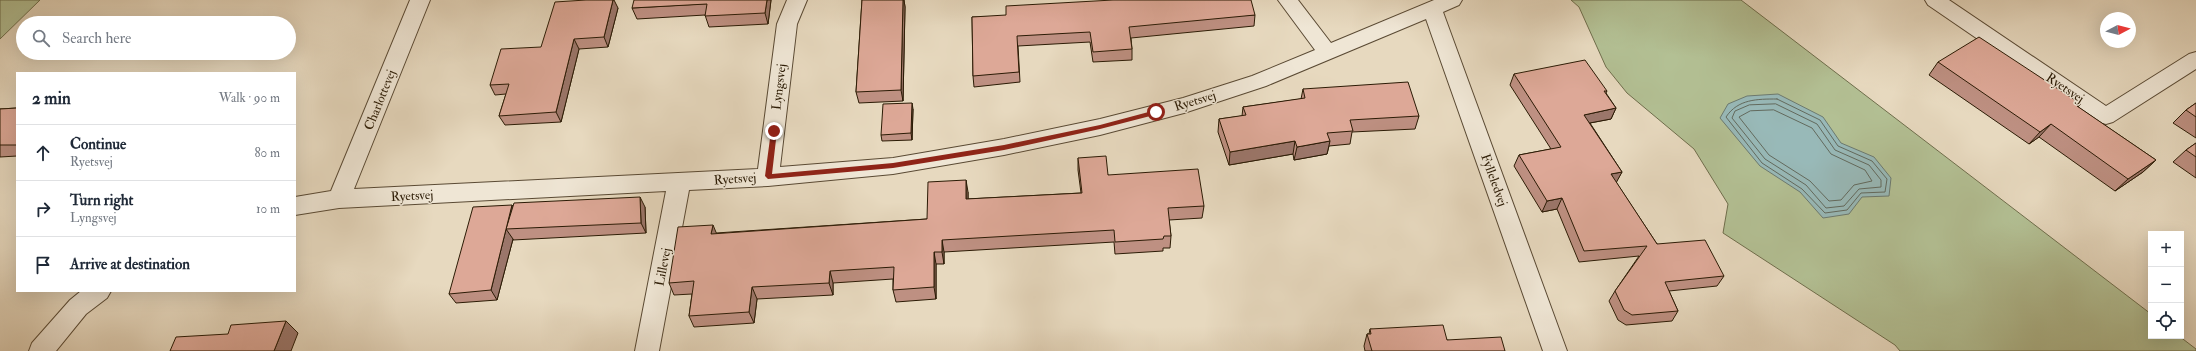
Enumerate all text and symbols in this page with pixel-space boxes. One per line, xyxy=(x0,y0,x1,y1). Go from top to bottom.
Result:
north arrow xyxy=(2100,12,2136,48)
search box xyxy=(16,16,296,60)
icon: search xyxy=(30,27,52,49)
text: Search here xyxy=(62,29,131,48)
street label: Lyngsvej xyxy=(768,63,791,111)
street label: Charlottevej xyxy=(361,67,399,133)
street label: Ryetsvej xyxy=(2042,69,2087,107)
street label: Ryetsvej xyxy=(1172,87,1218,116)
text: 2 min xyxy=(32,88,71,109)
text: Walk · 90 m xyxy=(219,90,280,106)
route start xyxy=(1147,103,1165,121)
route end xyxy=(765,122,783,140)
text: Continue xyxy=(70,135,126,154)
icon: ahead xyxy=(32,142,54,164)
text: 80 m xyxy=(254,145,280,161)
street label: Fylleledvej xyxy=(1476,152,1511,209)
text: Ryetsvej xyxy=(70,154,113,170)
street label: Ryetsvej xyxy=(713,170,757,189)
street label: Ryetsvej xyxy=(390,187,434,206)
text: Turn right xyxy=(70,191,133,210)
icon: right xyxy=(32,198,54,220)
text: 10 m xyxy=(256,201,280,217)
text: Lyngsvej xyxy=(70,210,117,226)
map controls xyxy=(2148,231,2184,339)
button: + xyxy=(2148,231,2184,267)
street label: Lillevej xyxy=(651,246,675,288)
icon: arrive xyxy=(32,254,54,276)
text: Arrive at destination xyxy=(70,255,190,274)
button: − xyxy=(2148,267,2184,303)
button: locate xyxy=(2148,303,2184,339)

